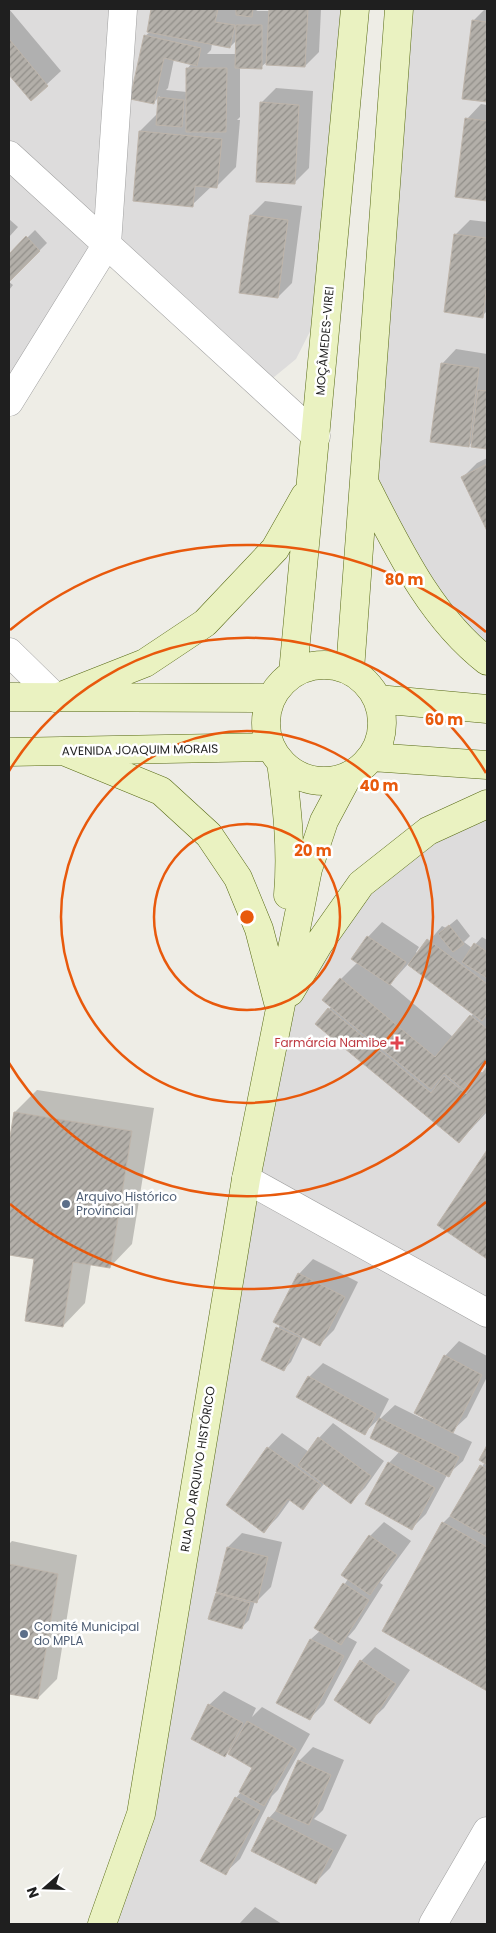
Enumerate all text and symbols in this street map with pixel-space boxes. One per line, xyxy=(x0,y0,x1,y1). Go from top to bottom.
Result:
street label: MOÇÂMEDES-VIREI xyxy=(311,286,338,396)
text: 80 m xyxy=(385,569,423,590)
text: 60 m xyxy=(425,709,463,730)
street label: AVENIDA JOAQUIM MORAIS xyxy=(62,740,218,759)
text: 40 m xyxy=(359,775,399,796)
text: 20 m xyxy=(294,840,332,861)
centre of rings xyxy=(238,908,256,926)
place label: Farmárcia Namibe xyxy=(274,1034,387,1051)
marker: Farmárcia Namibe xyxy=(391,1037,403,1049)
place label: Arquivo Histórico Provincial xyxy=(76,1188,177,1219)
marker: Arquivo Histórico Provincial xyxy=(60,1198,72,1210)
street label: RUA DO ARQUIVO HISTÓRICO xyxy=(176,1385,219,1553)
place label: Comité Municipal do MPLA xyxy=(34,1618,139,1649)
marker: Comité Municipal do MPLA xyxy=(18,1628,30,1640)
north arrow xyxy=(20,1863,70,1913)
text: N xyxy=(22,1884,44,1901)

